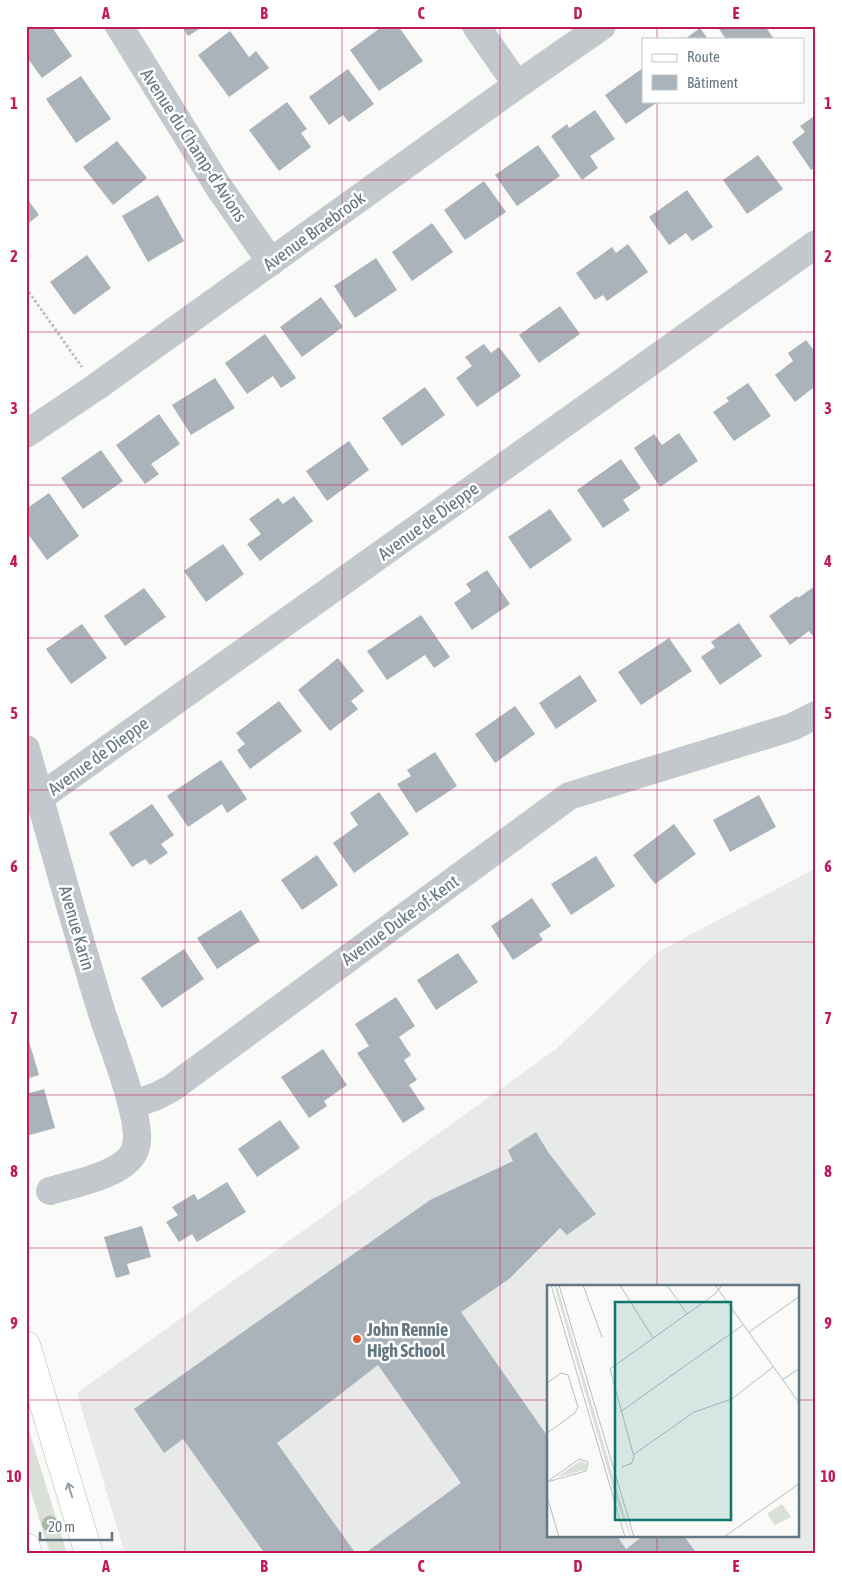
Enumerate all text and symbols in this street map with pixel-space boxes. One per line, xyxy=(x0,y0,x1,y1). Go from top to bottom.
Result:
text: A xyxy=(101,4,110,22)
text: B xyxy=(260,4,268,22)
text: C xyxy=(417,4,425,22)
text: D xyxy=(574,4,583,22)
text: E xyxy=(733,4,740,22)
legend xyxy=(642,38,804,102)
text: Route xyxy=(687,48,720,65)
street label: Avenue du Champ-d'Avions xyxy=(137,64,251,226)
text: Bâtiment xyxy=(687,74,738,91)
text: 1 xyxy=(10,94,18,112)
text: 1 xyxy=(824,94,832,112)
street label: Avenue Braebrook xyxy=(259,187,369,275)
text: 2 xyxy=(10,247,18,265)
text: 2 xyxy=(824,247,832,265)
text: 3 xyxy=(10,399,18,417)
text: 3 xyxy=(824,399,832,417)
street label: Avenue de Dieppe xyxy=(374,478,482,564)
text: 4 xyxy=(9,552,18,570)
text: 4 xyxy=(823,552,832,570)
text: 5 xyxy=(10,704,18,722)
text: 5 xyxy=(824,704,832,722)
street label: Avenue de Dieppe xyxy=(44,713,152,799)
text: 6 xyxy=(10,857,18,875)
text: 6 xyxy=(824,857,832,875)
street label: Avenue Duke-of-Kent xyxy=(337,870,463,970)
street label: Avenue Karin xyxy=(55,883,99,973)
text: 7 xyxy=(10,1009,18,1027)
text: 7 xyxy=(824,1009,832,1027)
text: 8 xyxy=(10,1162,18,1180)
text: 8 xyxy=(824,1162,832,1180)
inset map xyxy=(547,1285,800,1538)
text: 9 xyxy=(10,1314,18,1332)
text: 9 xyxy=(824,1314,832,1332)
place label: John Rennie High School xyxy=(366,1319,448,1361)
marker: John Rennie High School xyxy=(351,1333,363,1345)
text: 10 xyxy=(6,1467,22,1485)
text: 10 xyxy=(820,1467,836,1485)
one-way arrow xyxy=(65,1483,75,1499)
scale bar xyxy=(40,1510,112,1542)
text: 20 m xyxy=(48,1518,75,1535)
text: A xyxy=(101,1557,110,1575)
text: B xyxy=(260,1557,268,1575)
text: C xyxy=(417,1557,425,1575)
text: D xyxy=(574,1557,583,1575)
text: E xyxy=(733,1557,740,1575)

